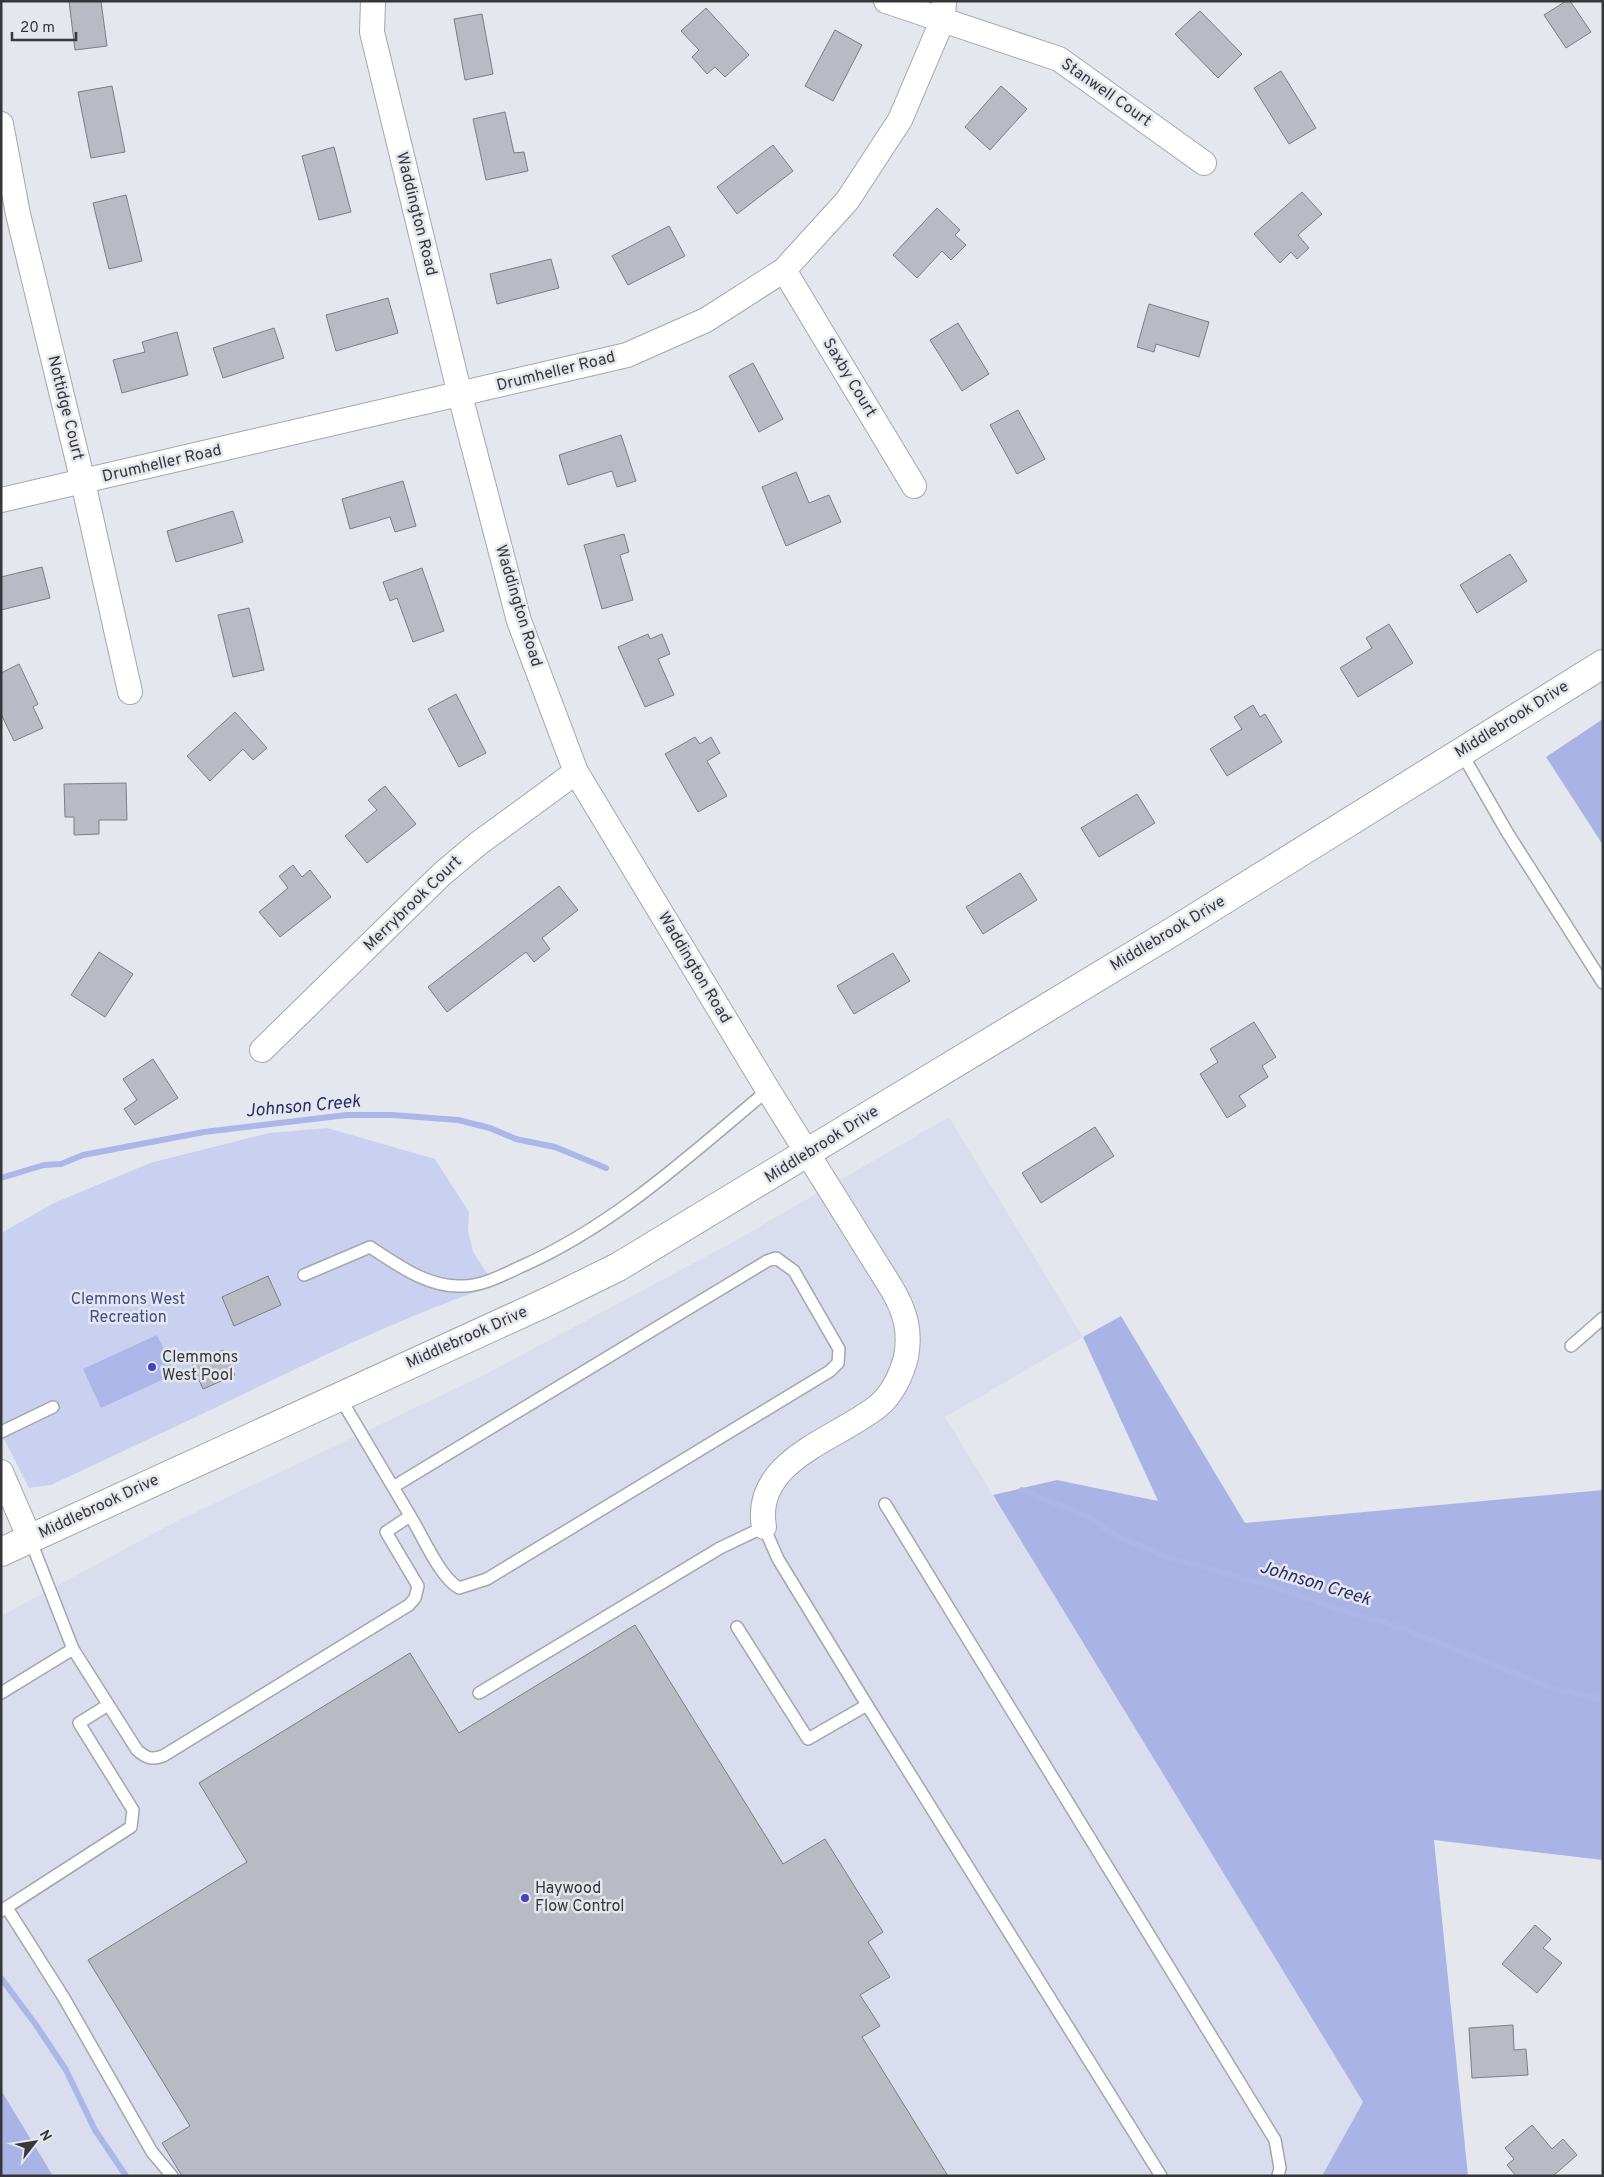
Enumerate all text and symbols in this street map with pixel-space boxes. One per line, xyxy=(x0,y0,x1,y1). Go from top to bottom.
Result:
scale bar xyxy=(12,10,76,42)
text: 20 m xyxy=(20,19,55,38)
street label: Stanwell Court xyxy=(1057,54,1155,132)
street label: Waddington Road xyxy=(391,150,441,278)
street label: Saxby Court xyxy=(818,335,880,421)
street label: Drumheller Road xyxy=(495,348,617,396)
street label: Nottidge Court xyxy=(42,354,88,462)
street label: Drumheller Road xyxy=(100,441,224,487)
street label: Waddington Road xyxy=(490,543,546,669)
street label: Middlebrook Drive xyxy=(1451,677,1573,763)
street label: Merrybrook Court xyxy=(360,852,466,956)
street label: Middlebrook Drive xyxy=(1107,892,1229,976)
street label: Waddington Road xyxy=(653,909,735,1027)
water label: Johnson Creek xyxy=(245,1090,362,1123)
street label: Middlebrook Drive xyxy=(761,1102,883,1188)
park label: Clemmons West Recreation xyxy=(71,1290,185,1328)
street label: Middlebrook Drive xyxy=(403,1302,531,1374)
place label: Clemmons West Pool xyxy=(162,1348,238,1386)
marker: Clemmons West Pool xyxy=(146,1361,158,1373)
street label: Middlebrook Drive xyxy=(36,1470,162,1544)
water label: Johnson Creek xyxy=(1257,1556,1374,1612)
place label: Haywood Flow Control xyxy=(535,1879,625,1917)
marker: Haywood Flow Control xyxy=(519,1892,531,1904)
north arrow xyxy=(10,2117,60,2167)
text: N xyxy=(35,2127,55,2145)

